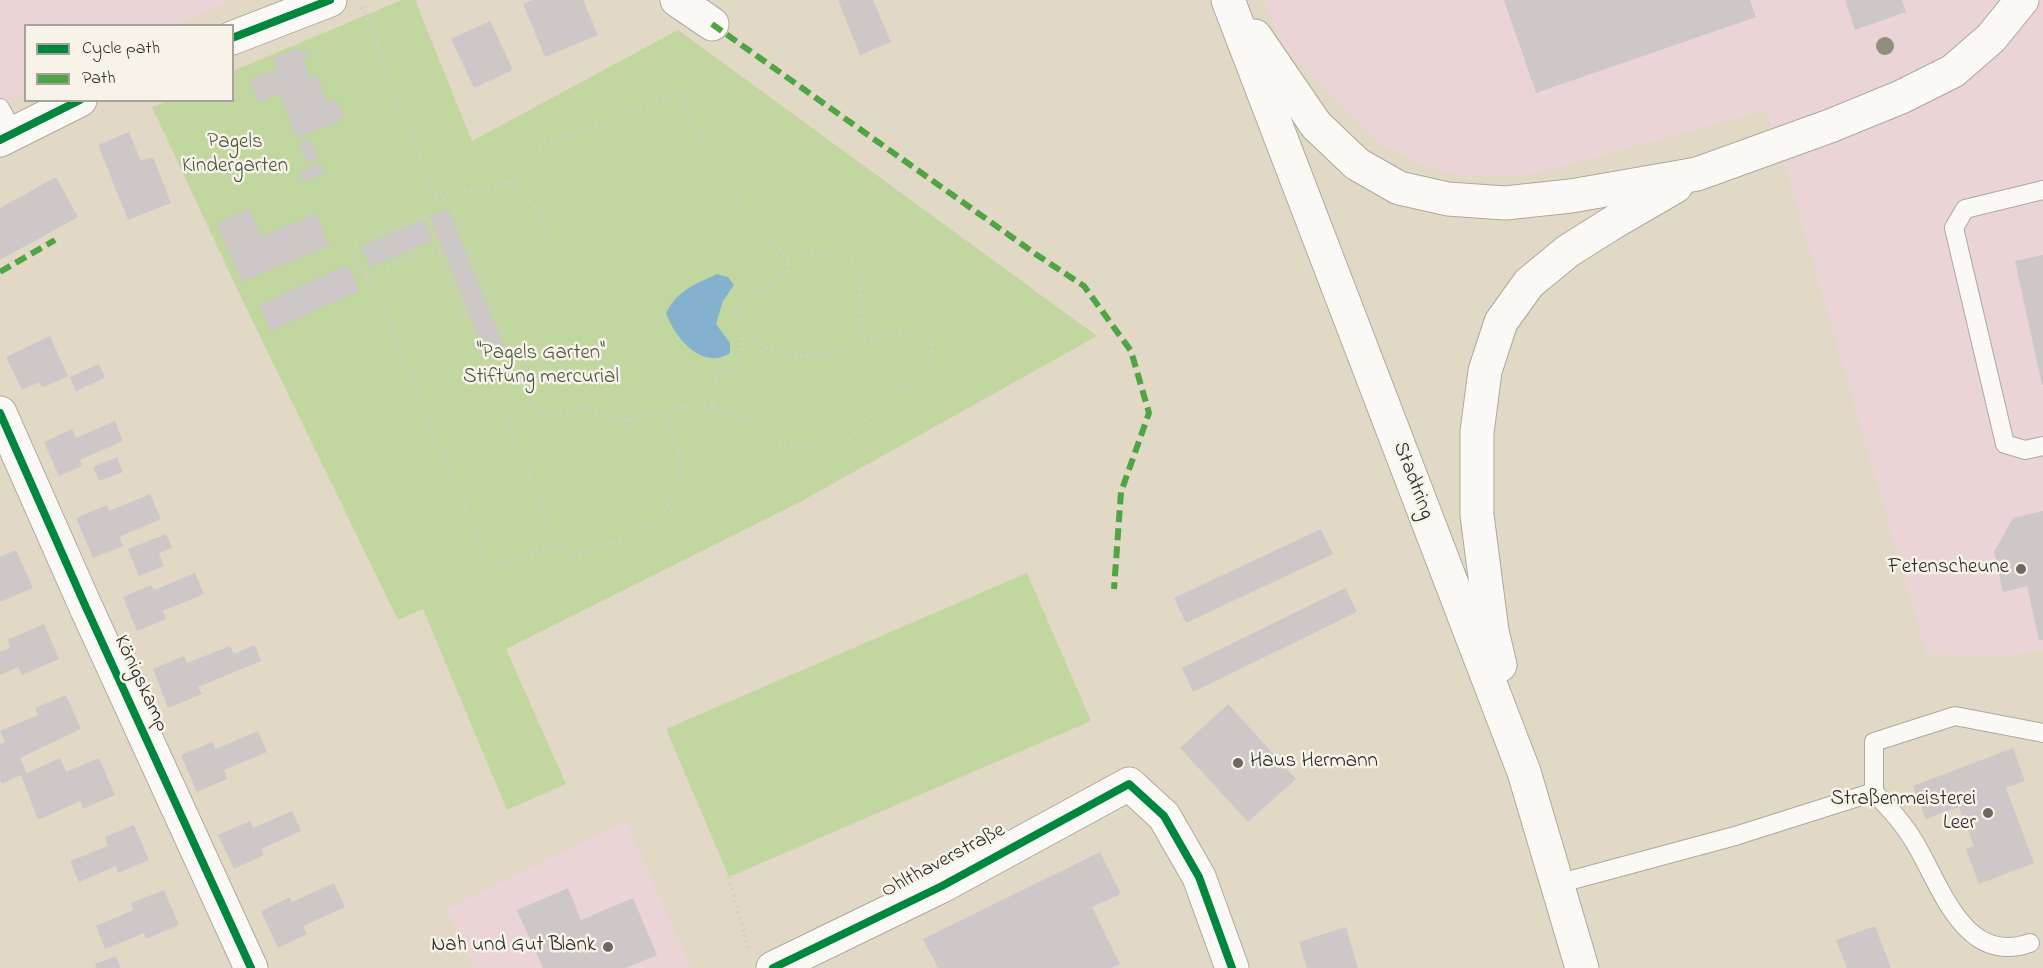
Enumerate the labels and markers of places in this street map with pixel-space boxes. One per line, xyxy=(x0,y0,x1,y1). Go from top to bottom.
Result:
place label: Fetenscheune xyxy=(1888,556,2009,582)
marker: Fetenscheune xyxy=(2014,562,2028,576)
place label: Haus Hermann xyxy=(1250,750,1378,776)
marker: Haus Hermann xyxy=(1231,756,1245,770)
place label: Straßenmeisterei Leer xyxy=(1831,788,1976,838)
marker: Straßenmeisterei Leer xyxy=(1981,806,1995,820)
place label: Nah und Gut Blank xyxy=(431,934,596,960)
marker: Nah und Gut Blank xyxy=(601,940,615,954)

